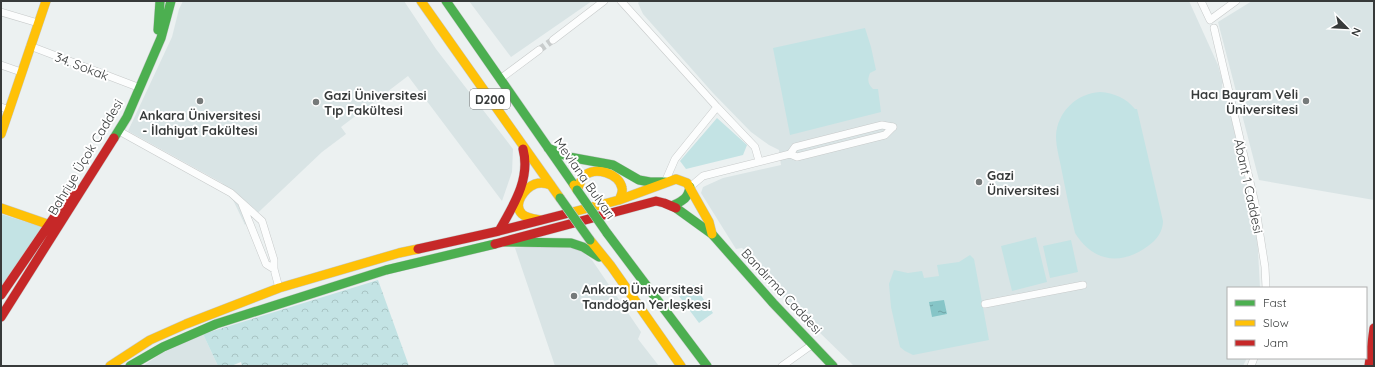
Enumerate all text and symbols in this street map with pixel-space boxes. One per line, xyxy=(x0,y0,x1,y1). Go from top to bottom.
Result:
north arrow xyxy=(1327,8,1367,48)
text: N xyxy=(1348,26,1364,39)
street label: 34. Sokak xyxy=(53,48,111,84)
place label: Hacı Bayram Veli Üniversitesi xyxy=(1191,86,1298,117)
place label: Gazi Üniversitesi Tıp Fakültesi xyxy=(324,87,427,118)
road number: D200 xyxy=(470,89,510,109)
street label: Bahriye Üçok Caddesi xyxy=(44,96,126,218)
marker: Ankara Üniversitesi - İlahiyat Fakültesi xyxy=(195,96,205,106)
marker: Hacı Bayram Veli Üniversitesi xyxy=(1301,96,1311,106)
marker: Gazi Üniversitesi Tıp Fakültesi xyxy=(311,97,321,107)
place label: Ankara Üniversitesi - İlahiyat Fakültesi xyxy=(140,107,260,138)
street label: Mevlana Bulvarı xyxy=(551,134,619,222)
street label: Abant 1 Caddesi xyxy=(1231,137,1267,235)
place label: Gazi Üniversitesi xyxy=(987,167,1059,198)
marker: Gazi Üniversitesi xyxy=(974,177,984,187)
street label: Bandırma Caddesi xyxy=(738,245,826,337)
place label: Ankara Üniversitesi Tandoğan Yerleşkesi xyxy=(582,281,711,312)
legend xyxy=(1227,287,1367,359)
marker: Ankara Üniversitesi Tandoğan Yerleşkesi xyxy=(569,291,579,301)
text: Fast xyxy=(1263,295,1287,310)
text: Slow xyxy=(1263,315,1289,330)
text: Jam xyxy=(1263,335,1288,350)

